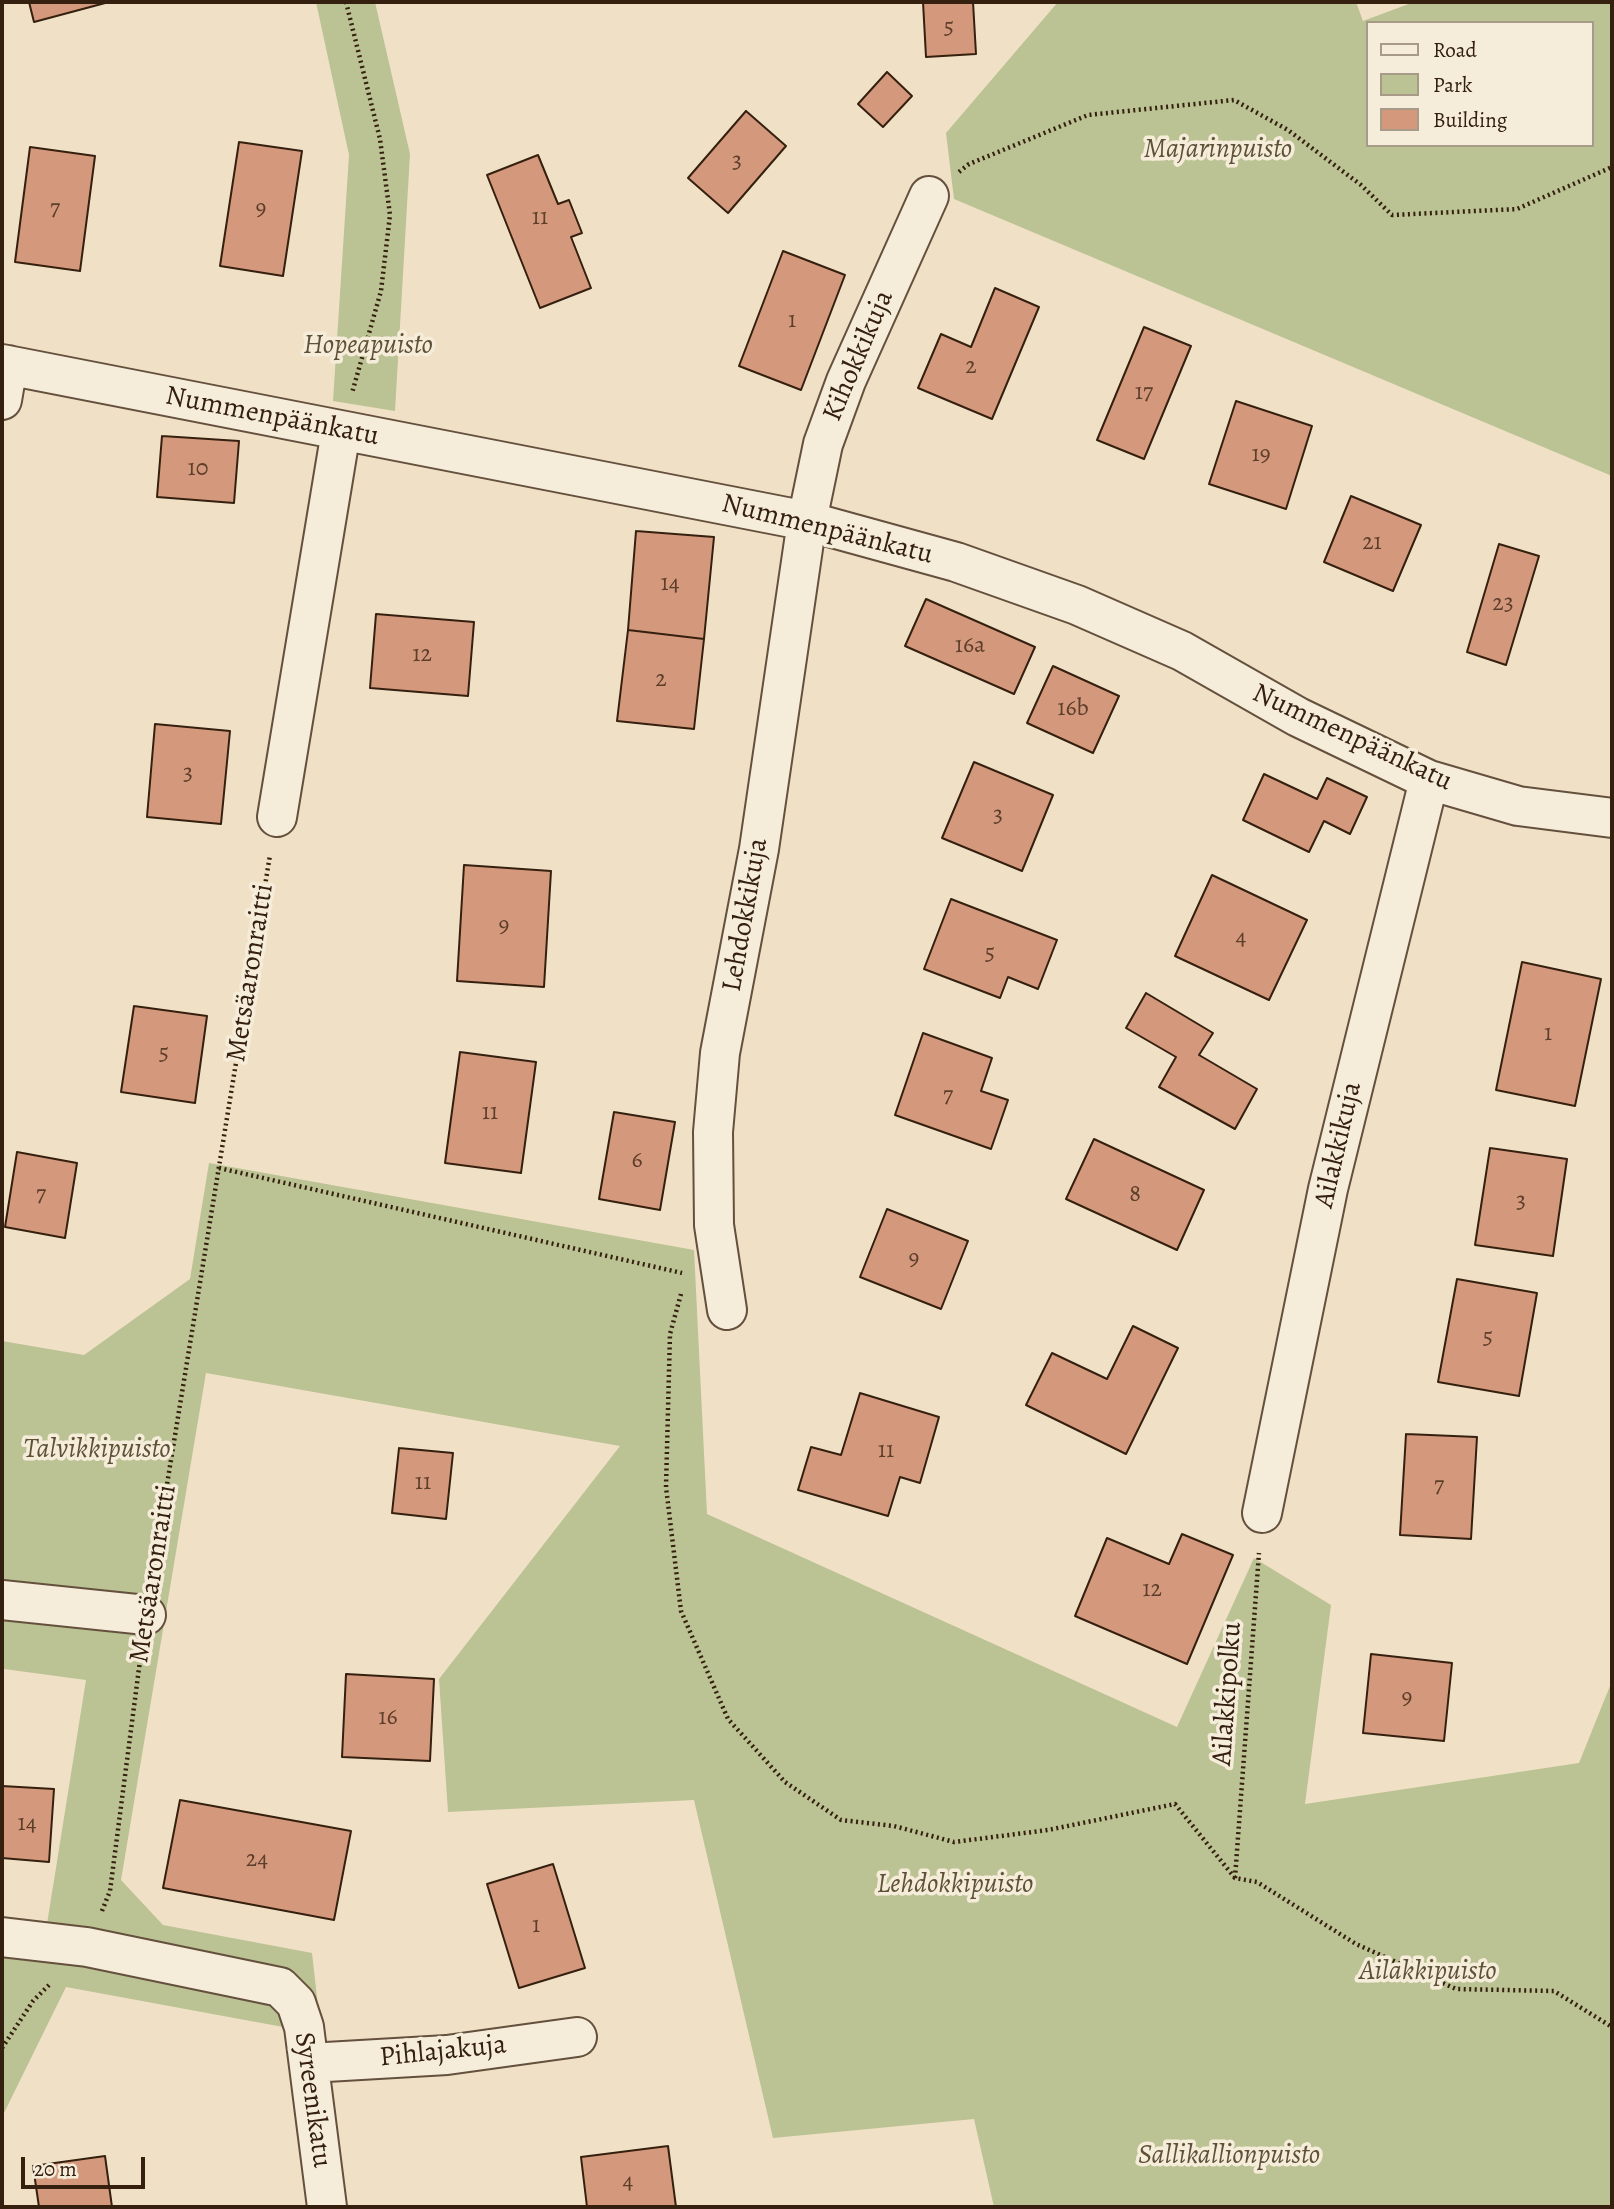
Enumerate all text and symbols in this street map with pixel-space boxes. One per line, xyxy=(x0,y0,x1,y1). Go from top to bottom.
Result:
house number: 5 xyxy=(944,14,954,42)
legend xyxy=(1366,21,1593,147)
text: Road xyxy=(1433,36,1477,64)
text: Park xyxy=(1433,71,1472,99)
text: Building xyxy=(1433,106,1507,134)
park label: Majarinpuisto xyxy=(1144,133,1292,167)
house number: 3 xyxy=(732,148,742,176)
house number: 7 xyxy=(50,195,60,223)
house number: 9 xyxy=(256,195,266,223)
house number: 11 xyxy=(532,204,548,232)
street label: Kihokkikuja xyxy=(816,285,902,427)
house number: 1 xyxy=(788,307,796,335)
park label: Hopeapuisto xyxy=(303,329,433,363)
house number: 2 xyxy=(965,353,977,381)
house number: 17 xyxy=(1135,379,1153,407)
street label: Nummenpäänkatu xyxy=(162,380,382,454)
house number: 19 xyxy=(1251,441,1271,469)
house number: 10 xyxy=(188,455,208,483)
street label: Nummenpäänkatu xyxy=(718,487,936,573)
house number: 21 xyxy=(1362,529,1382,557)
house number: 14 xyxy=(660,570,680,598)
house number: 23 xyxy=(1492,590,1514,618)
house number: 16a xyxy=(955,632,985,660)
house number: 12 xyxy=(412,641,432,669)
house number: 2 xyxy=(655,666,667,694)
street label: Nummenpäänkatu xyxy=(1247,677,1457,799)
house number: 16b xyxy=(1057,695,1089,723)
house number: 3 xyxy=(183,760,193,788)
house number: 3 xyxy=(993,802,1003,830)
street label: Lehdokkikuja xyxy=(716,836,776,994)
street label: Metsäaronraitti xyxy=(220,882,282,1064)
house number: 9 xyxy=(499,912,509,940)
house number: 4 xyxy=(1236,924,1246,952)
house number: 5 xyxy=(985,940,995,968)
house number: 1 xyxy=(1544,1020,1552,1048)
house number: 5 xyxy=(159,1040,169,1068)
street label: Ailakkikuja xyxy=(1308,1079,1370,1211)
house number: 7 xyxy=(943,1082,953,1110)
house number: 11 xyxy=(482,1099,498,1127)
house number: 6 xyxy=(631,1147,643,1175)
house number: 7 xyxy=(36,1181,46,1209)
house number: 8 xyxy=(1129,1181,1141,1209)
house number: 3 xyxy=(1516,1188,1526,1216)
house number: 9 xyxy=(909,1245,919,1273)
house number: 5 xyxy=(1483,1324,1493,1352)
park label: Talvikkipuisto xyxy=(24,1433,170,1467)
house number: 11 xyxy=(878,1437,894,1465)
house number: 11 xyxy=(415,1469,431,1497)
house number: 7 xyxy=(1434,1472,1444,1500)
street label: Metsäaronraitti xyxy=(123,1483,185,1665)
house number: 12 xyxy=(1142,1576,1162,1604)
street label: Ailakkipolku xyxy=(1206,1621,1250,1767)
house number: 9 xyxy=(1402,1684,1412,1712)
house number: 16 xyxy=(378,1704,398,1732)
house number: 14 xyxy=(17,1810,37,1838)
house number: 24 xyxy=(246,1846,268,1874)
park label: Lehdokkipuisto xyxy=(877,1868,1033,1902)
house number: 1 xyxy=(532,1912,540,1940)
park label: Ailakkipuisto xyxy=(1359,1955,1497,1989)
street label: Pihlajakuja xyxy=(378,2029,508,2075)
street label: Syreenikatu xyxy=(286,2030,338,2170)
park label: Sallikallionpuisto xyxy=(1138,2139,1320,2173)
scale bar xyxy=(24,2142,149,2186)
text: 20 m xyxy=(34,2155,77,2183)
house number: 4 xyxy=(623,2168,633,2196)

